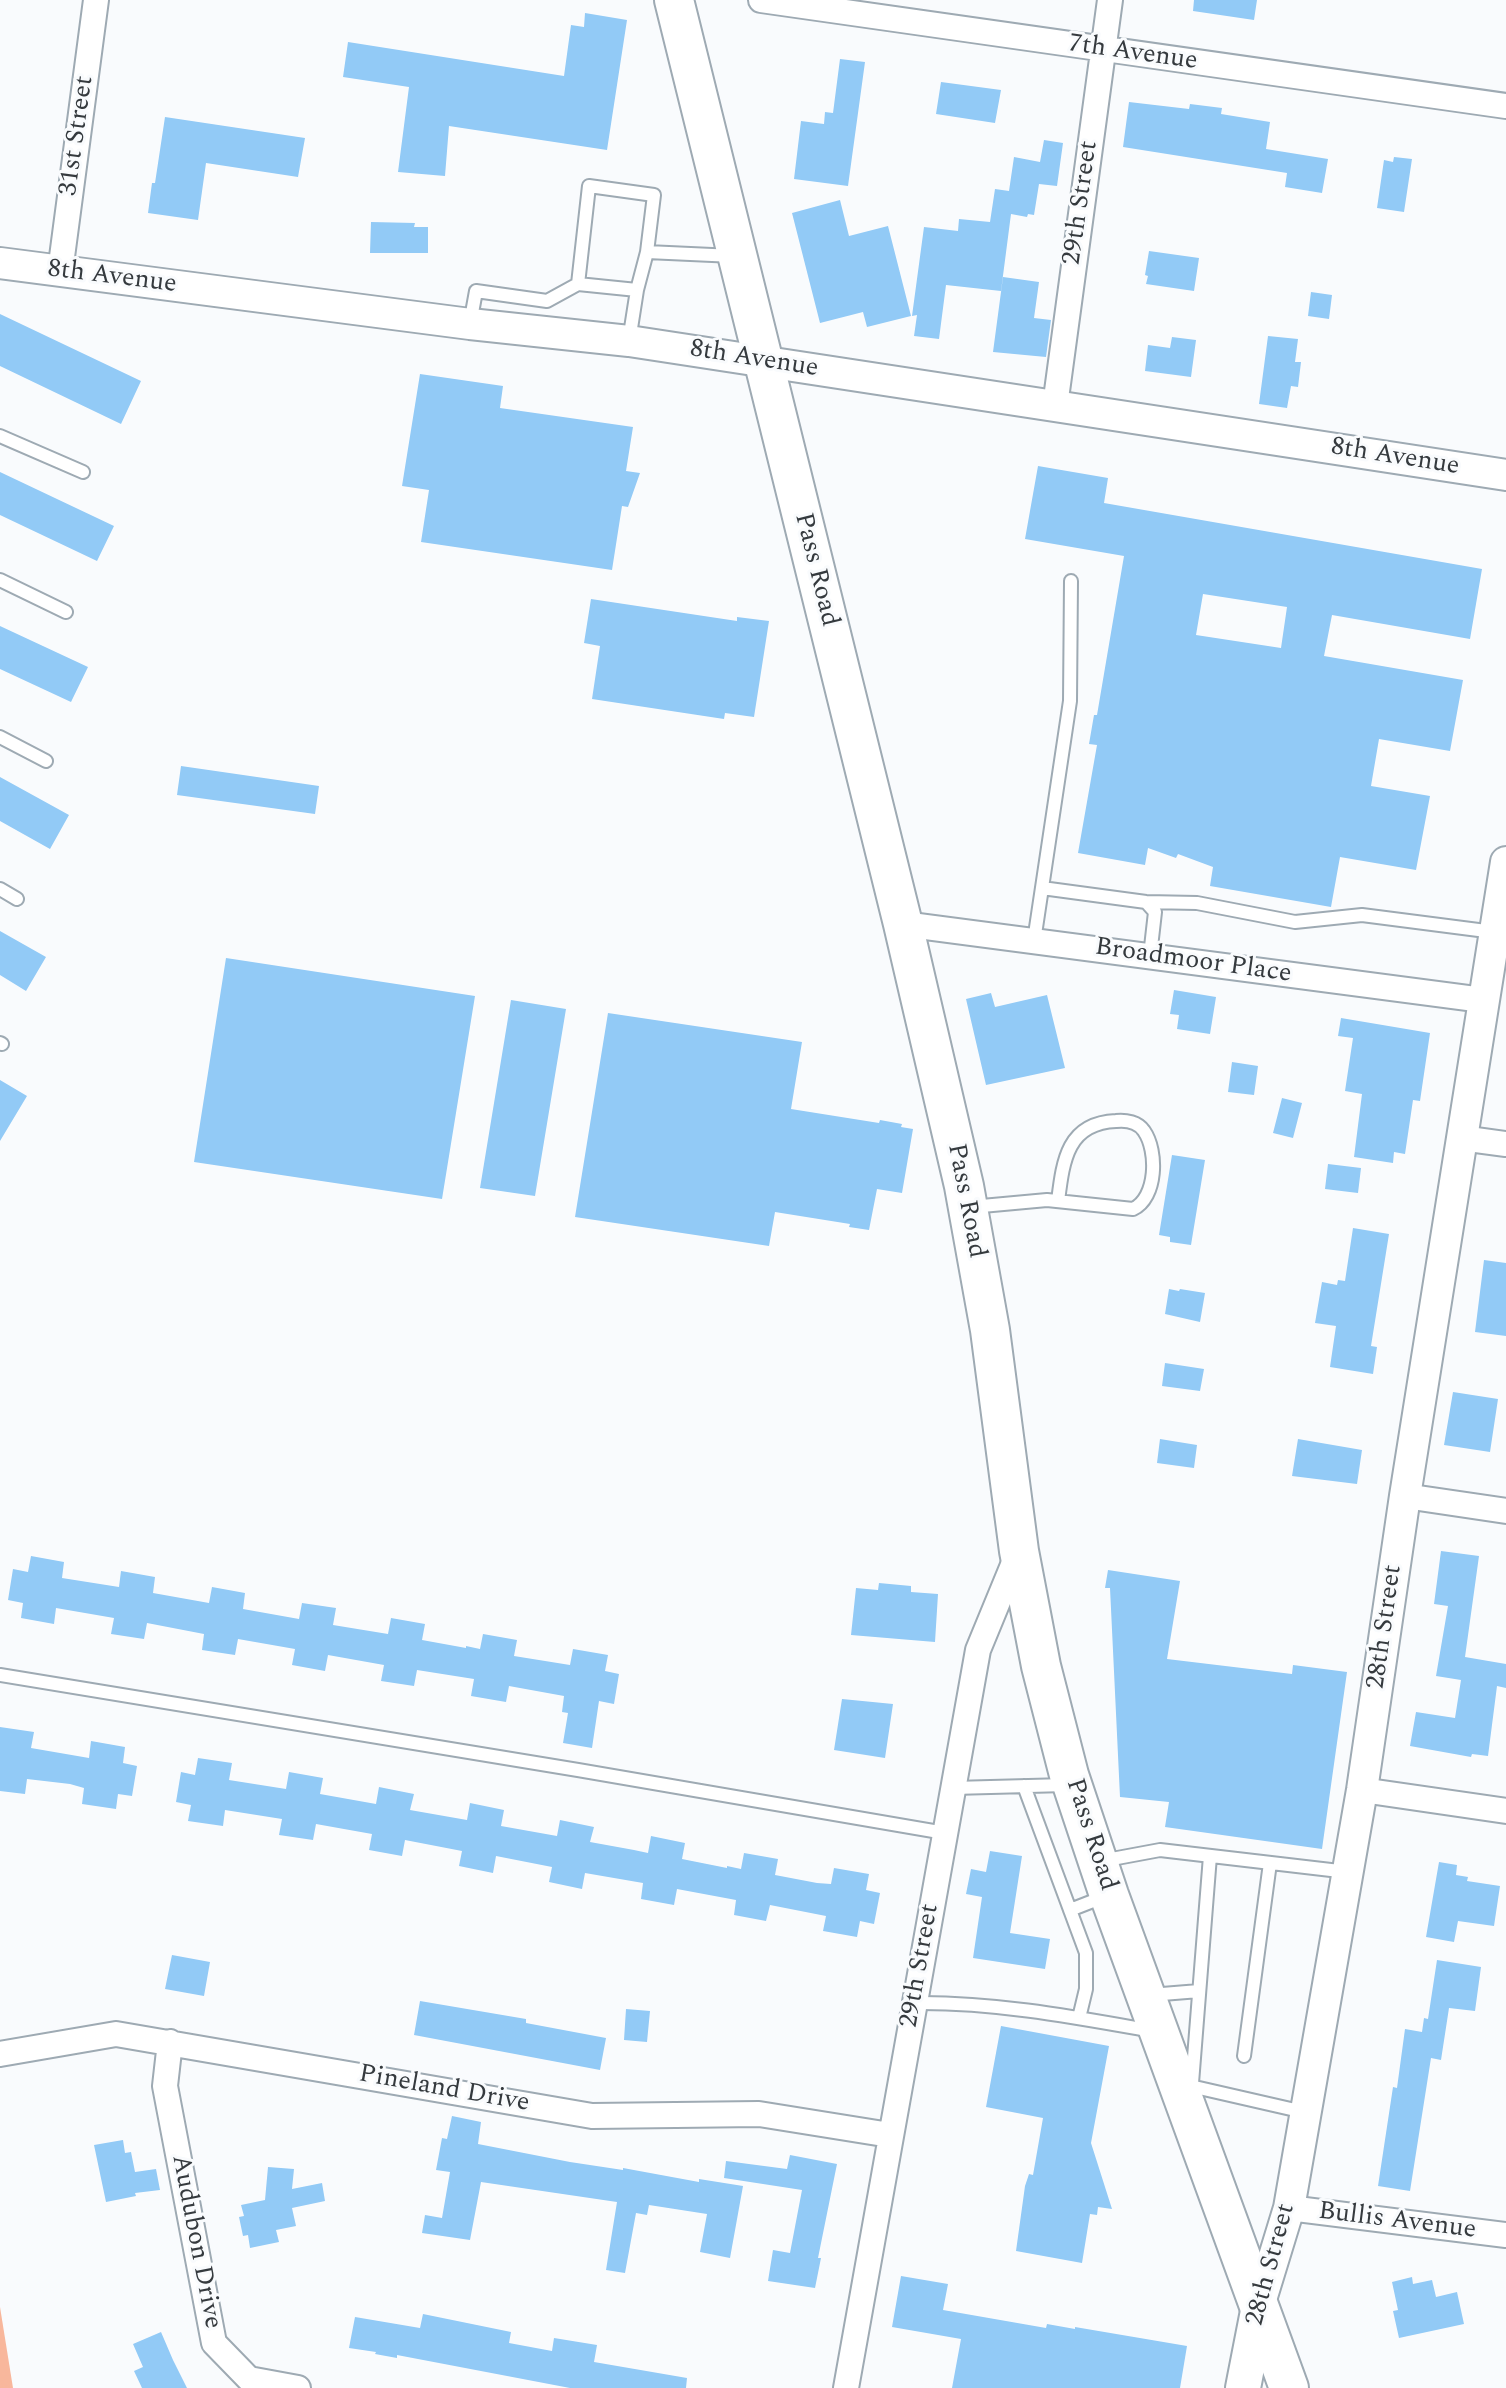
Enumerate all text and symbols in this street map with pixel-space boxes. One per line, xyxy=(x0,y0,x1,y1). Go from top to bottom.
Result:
street label: 7th Avenue xyxy=(1067,30,1199,78)
street label: 31st Street xyxy=(54,74,102,198)
street label: 29th Street xyxy=(1058,139,1106,267)
street label: 8th Avenue xyxy=(46,255,178,301)
street label: 8th Avenue xyxy=(688,334,820,386)
street label: 8th Avenue xyxy=(1329,432,1461,484)
street label: Pass Road xyxy=(786,510,844,630)
street label: Broadmoor Place xyxy=(1093,933,1293,991)
street label: Pass Road xyxy=(939,1141,991,1261)
street label: 28th Street xyxy=(1362,1563,1410,1691)
street label: Pass Road xyxy=(1057,1775,1123,1895)
street label: 29th Street xyxy=(895,1902,947,2030)
street label: Pineland Drive xyxy=(356,2060,532,2120)
street label: Audubon Drive xyxy=(163,2152,227,2332)
street label: Bullis Avenue xyxy=(1316,2197,1478,2247)
street label: 28th Street xyxy=(1241,2201,1303,2329)

